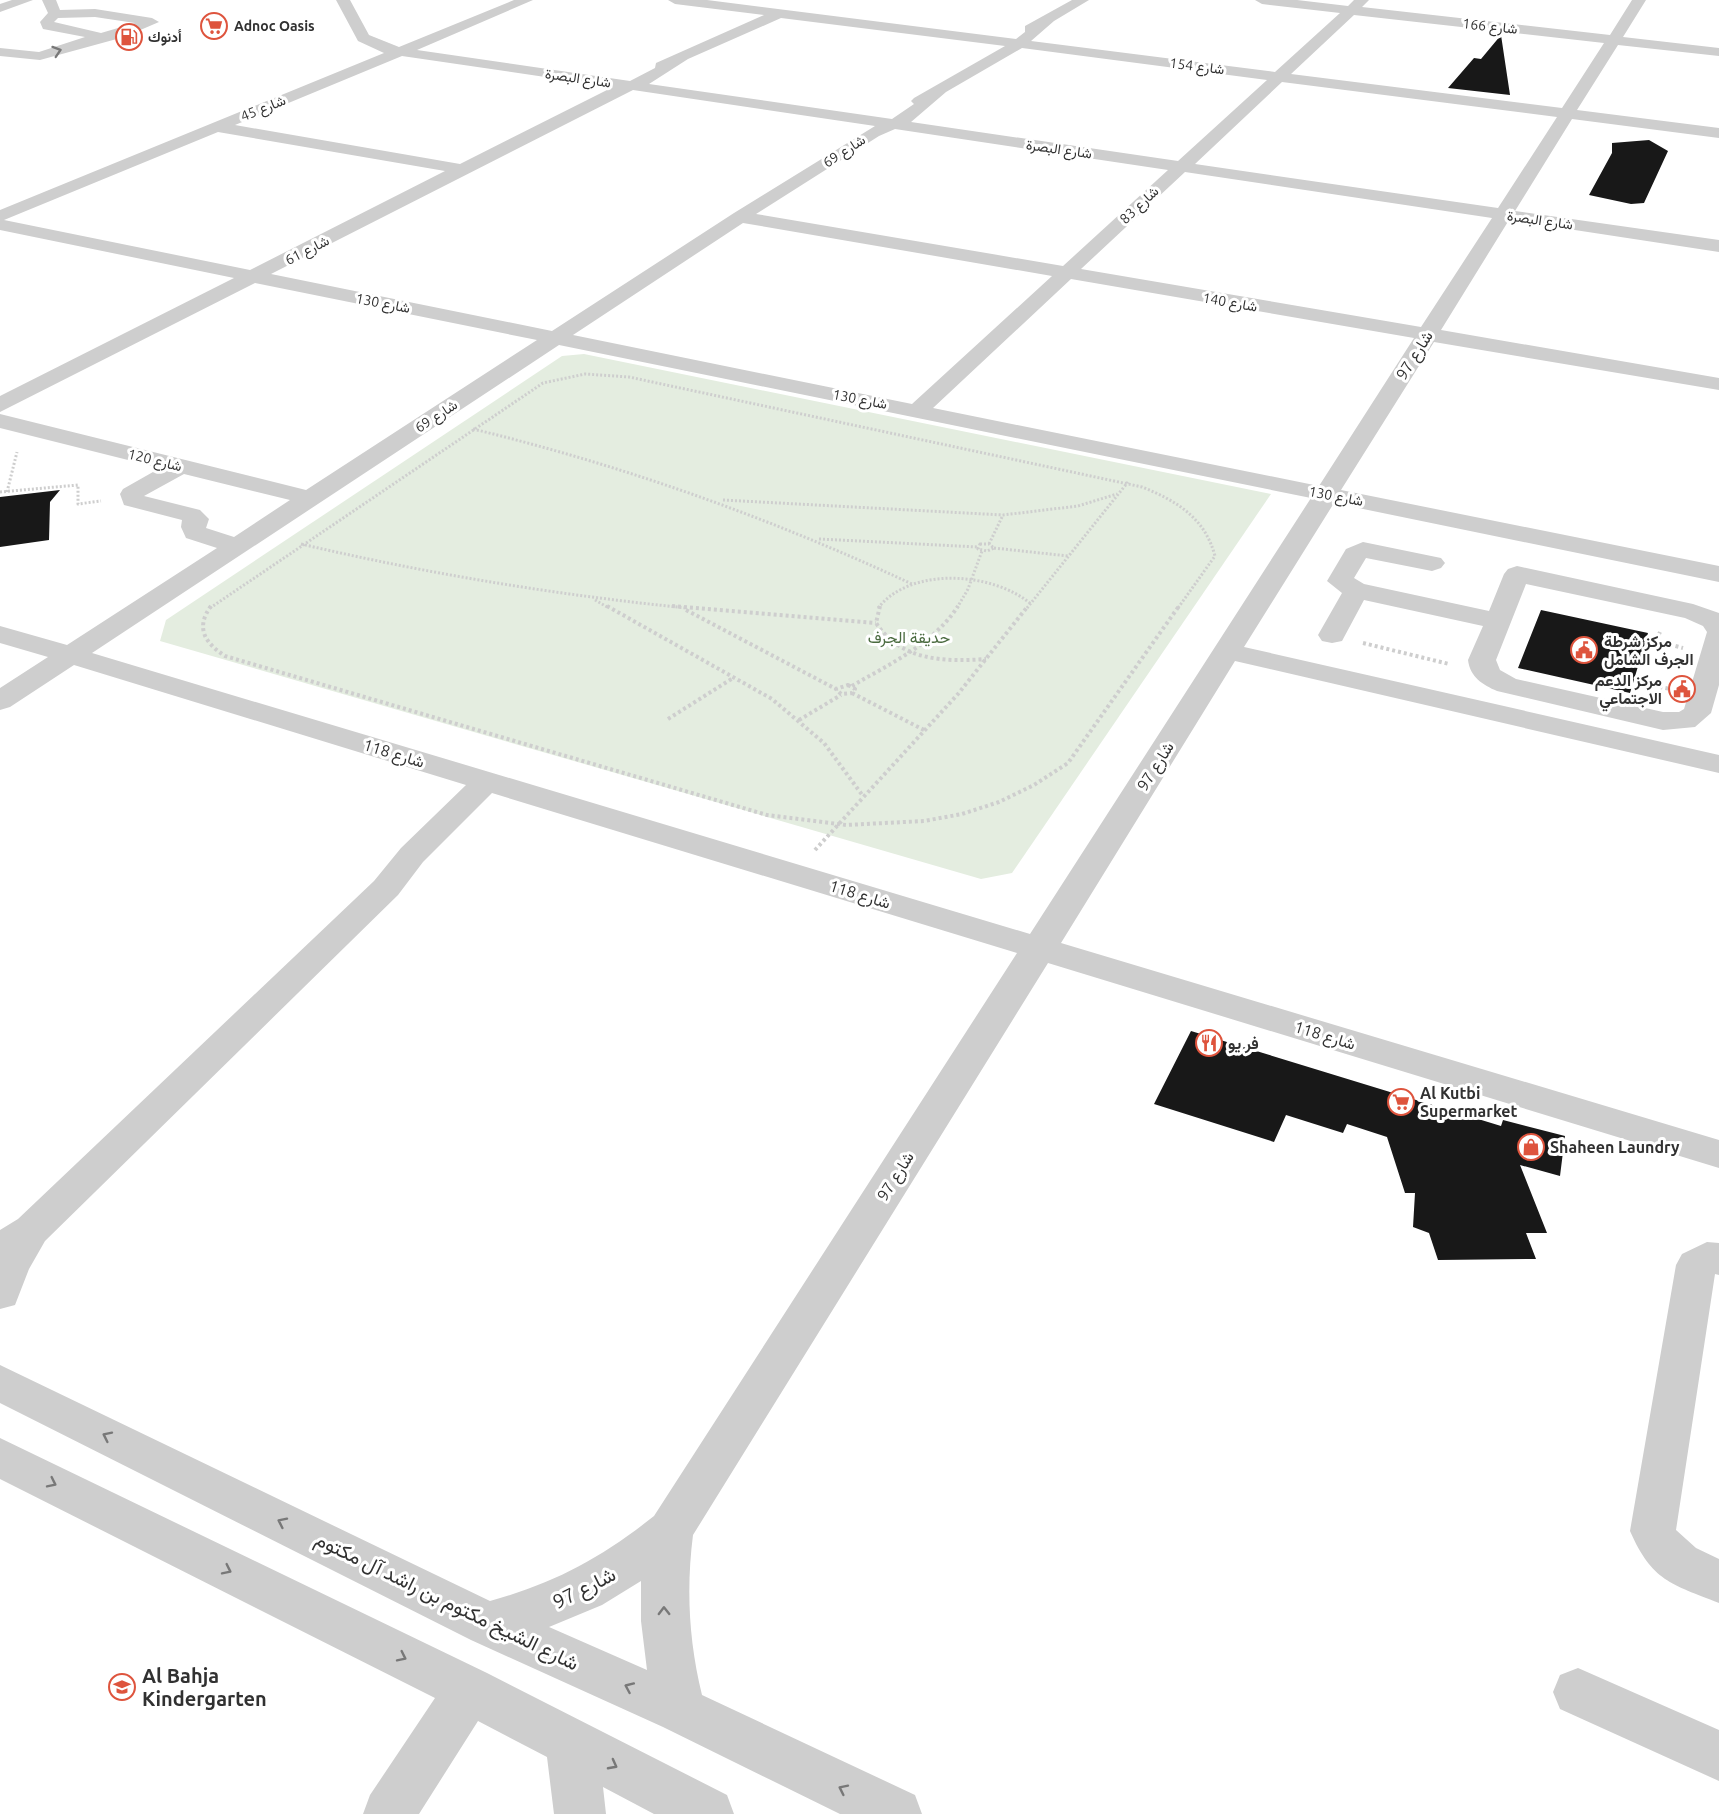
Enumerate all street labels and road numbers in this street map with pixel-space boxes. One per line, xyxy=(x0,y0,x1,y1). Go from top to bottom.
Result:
street label: شارع 166 xyxy=(1461,15,1518,40)
street label: شارع 154 xyxy=(1168,55,1225,80)
street label: شارع البصرة xyxy=(544,65,612,94)
street label: شارع 45 xyxy=(238,92,289,127)
street label: شارع 69 xyxy=(820,131,870,173)
street label: شارع البصرة xyxy=(1025,136,1093,165)
street label: شارع 83 xyxy=(1116,183,1164,229)
street label: شارع البصرة xyxy=(1506,207,1574,236)
street label: شارع 61 xyxy=(282,232,333,271)
street label: شارع 140 xyxy=(1201,289,1259,318)
street label: شارع 130 xyxy=(354,290,412,319)
street label: شارع 97 xyxy=(1392,327,1438,384)
street label: شارع 130 xyxy=(831,386,889,415)
street label: شارع 69 xyxy=(412,396,462,438)
street label: شارع 120 xyxy=(126,446,184,477)
street label: شارع 130 xyxy=(1307,483,1365,512)
street label: شارع 118 xyxy=(360,735,427,774)
street label: شارع 97 xyxy=(1133,738,1179,795)
street label: شارع 118 xyxy=(826,876,893,915)
street label: شارع 118 xyxy=(1291,1017,1358,1056)
street label: شارع 97 xyxy=(873,1148,919,1205)
street label: شارع الشيخ مكتوم بن راشد آل مكتوم xyxy=(310,1527,583,1677)
street label: شارع 97 xyxy=(549,1562,620,1616)

